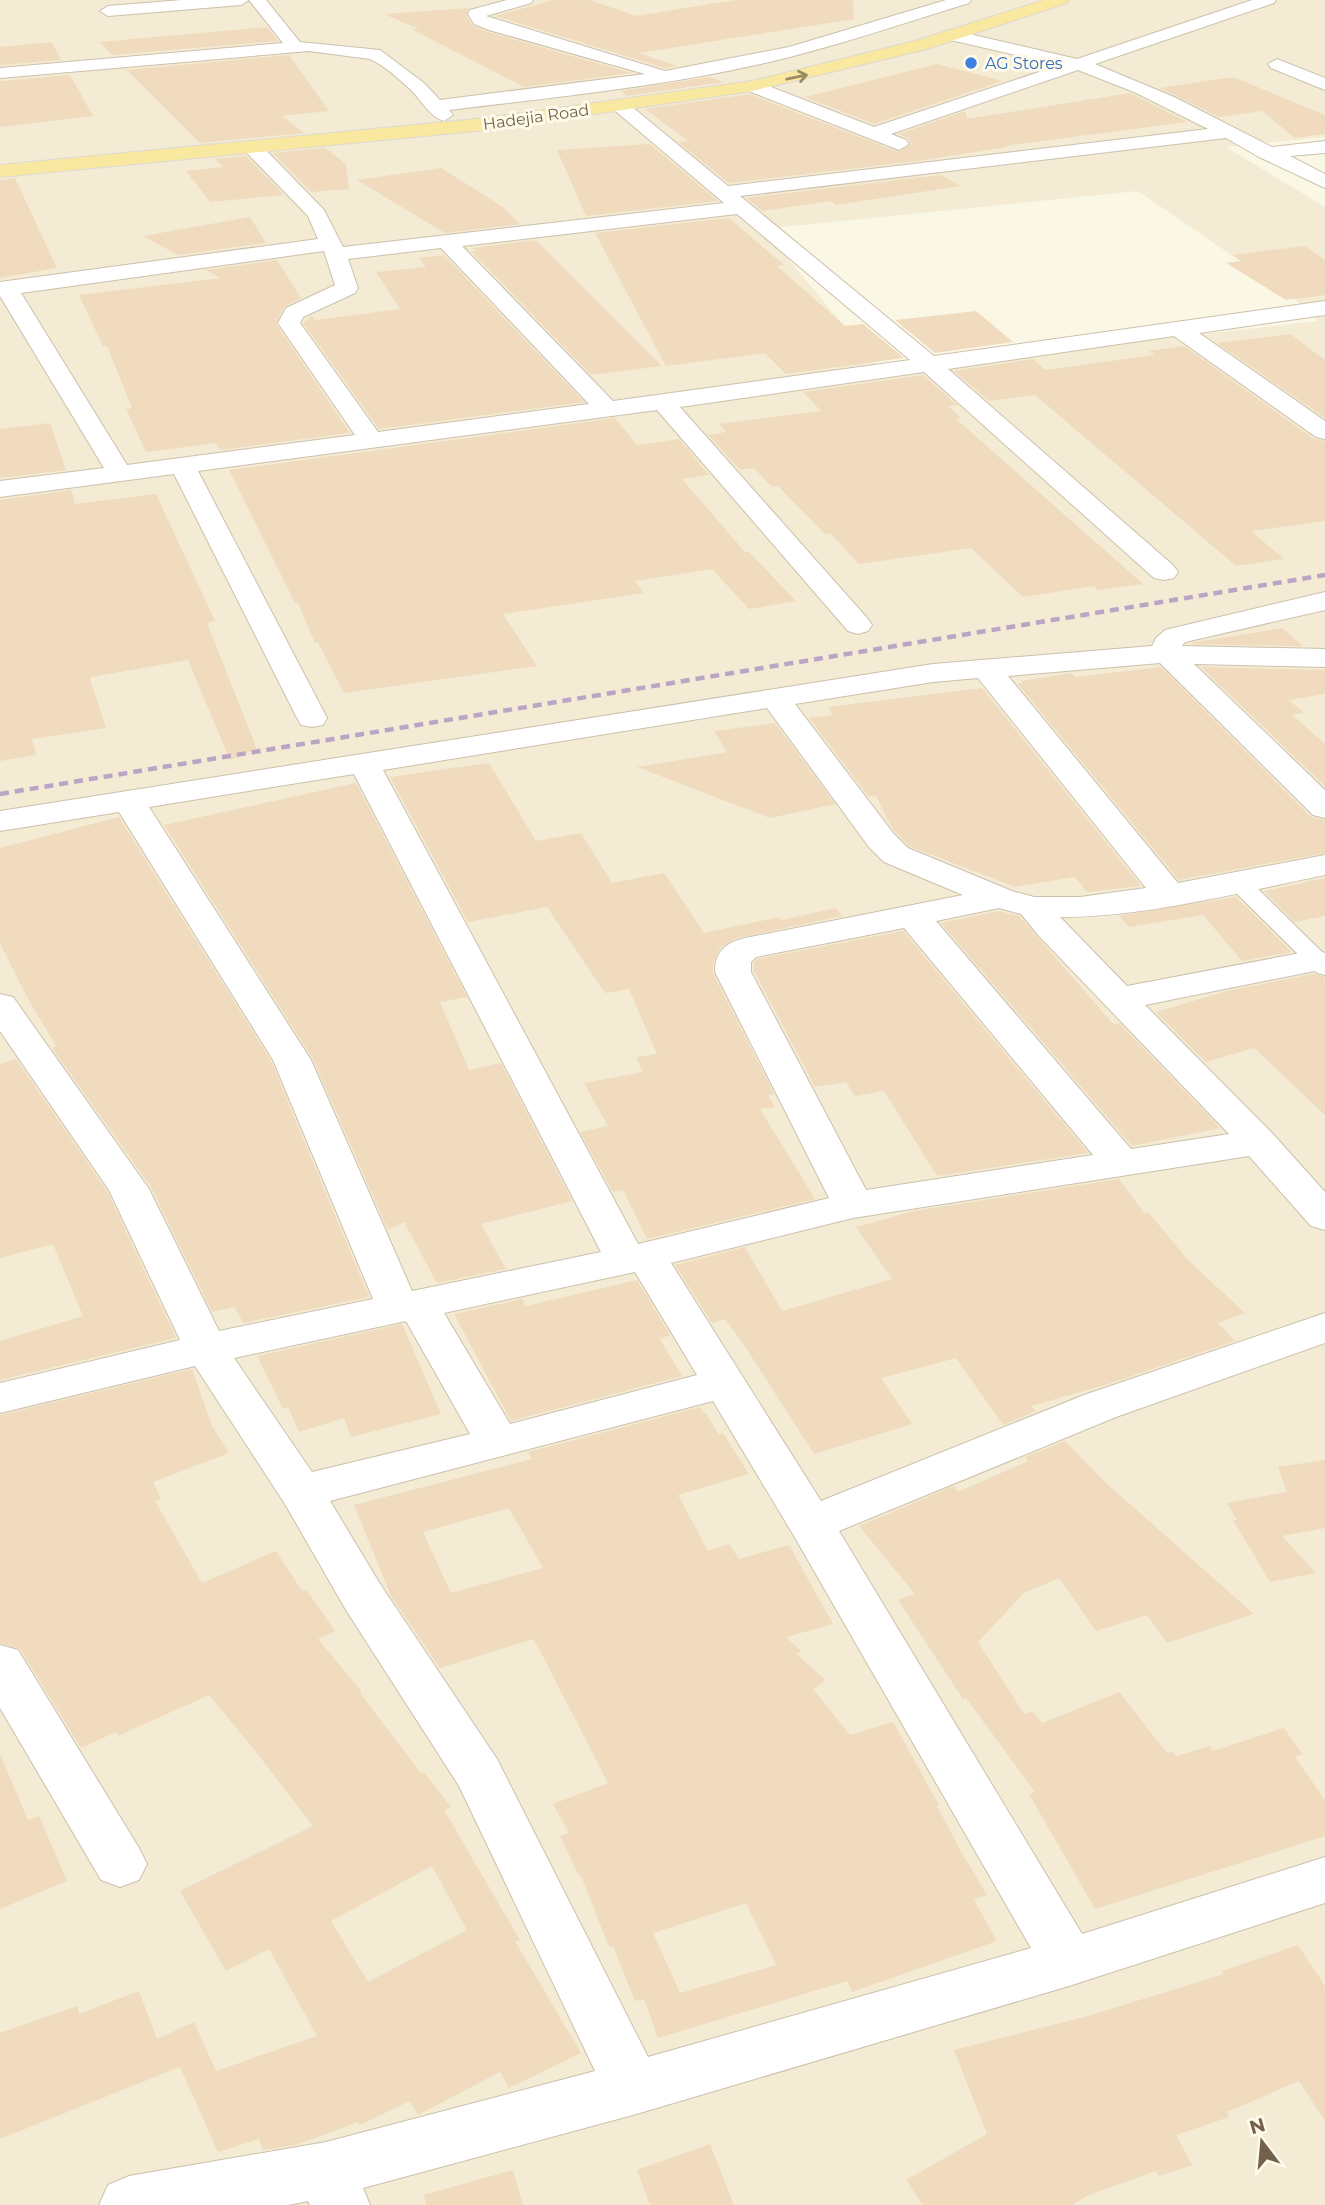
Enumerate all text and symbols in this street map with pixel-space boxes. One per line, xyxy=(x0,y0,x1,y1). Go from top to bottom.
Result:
place label: AG Stores xyxy=(985,54,1063,73)
marker: AG Stores xyxy=(963,55,979,71)
one-way arrow xyxy=(785,69,808,83)
street label: Hadejia Road xyxy=(482,100,590,134)
north arrow xyxy=(1227,2107,1297,2177)
text: N xyxy=(1247,2113,1268,2139)

